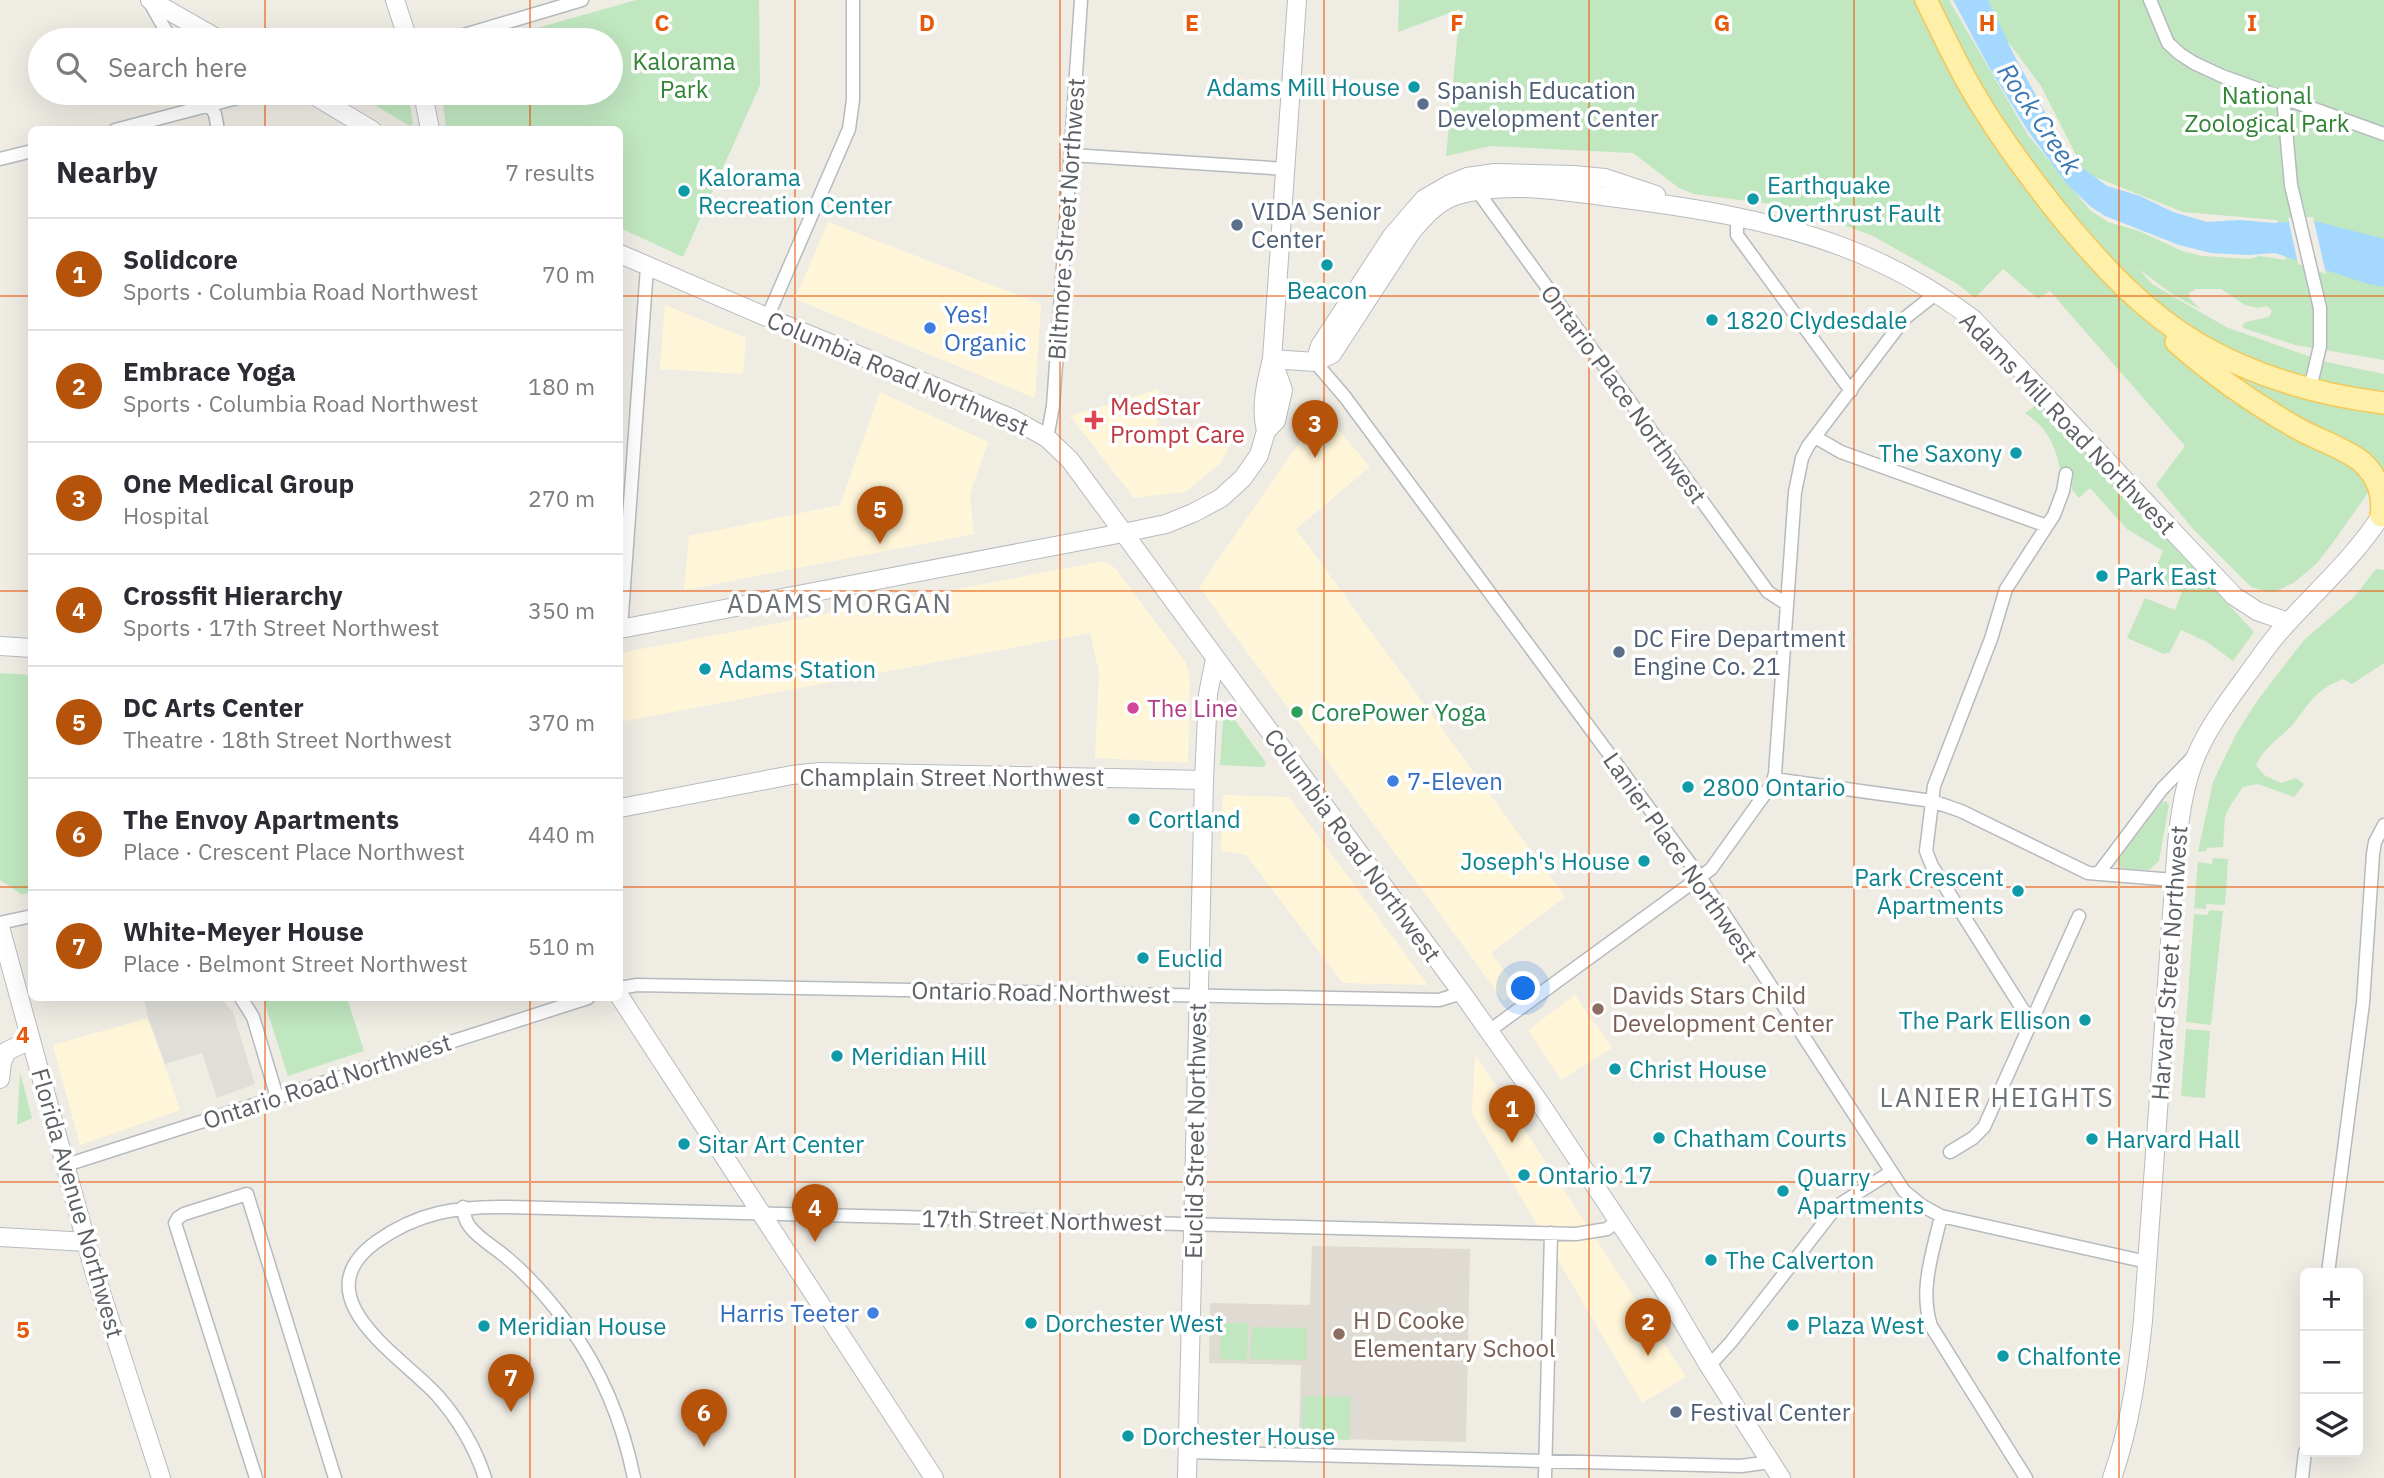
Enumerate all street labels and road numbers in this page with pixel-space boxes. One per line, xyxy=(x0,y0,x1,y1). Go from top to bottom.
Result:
street label: Biltmore Street Northwest xyxy=(1040,77,1092,361)
street label: Ontario Place Northwest xyxy=(1534,278,1714,510)
street label: Columbia Road Northwest xyxy=(762,303,1034,443)
street label: Adams Mill Road Northwest xyxy=(1953,305,2183,541)
street label: Columbia Road Northwest xyxy=(1257,722,1449,968)
street label: Lanier Place Northwest xyxy=(1596,746,1766,968)
street label: Champlain Street Northwest xyxy=(799,761,1105,793)
street label: Harvard Street Northwest xyxy=(2143,824,2195,1102)
street label: Ontario Road Northwest xyxy=(911,974,1171,1010)
street label: Euclid Street Northwest xyxy=(1177,1003,1213,1259)
street label: Ontario Road Northwest xyxy=(199,1026,455,1136)
street label: Florida Avenue Northwest xyxy=(24,1064,132,1342)
street label: 17th Street Northwest xyxy=(921,1202,1163,1238)

